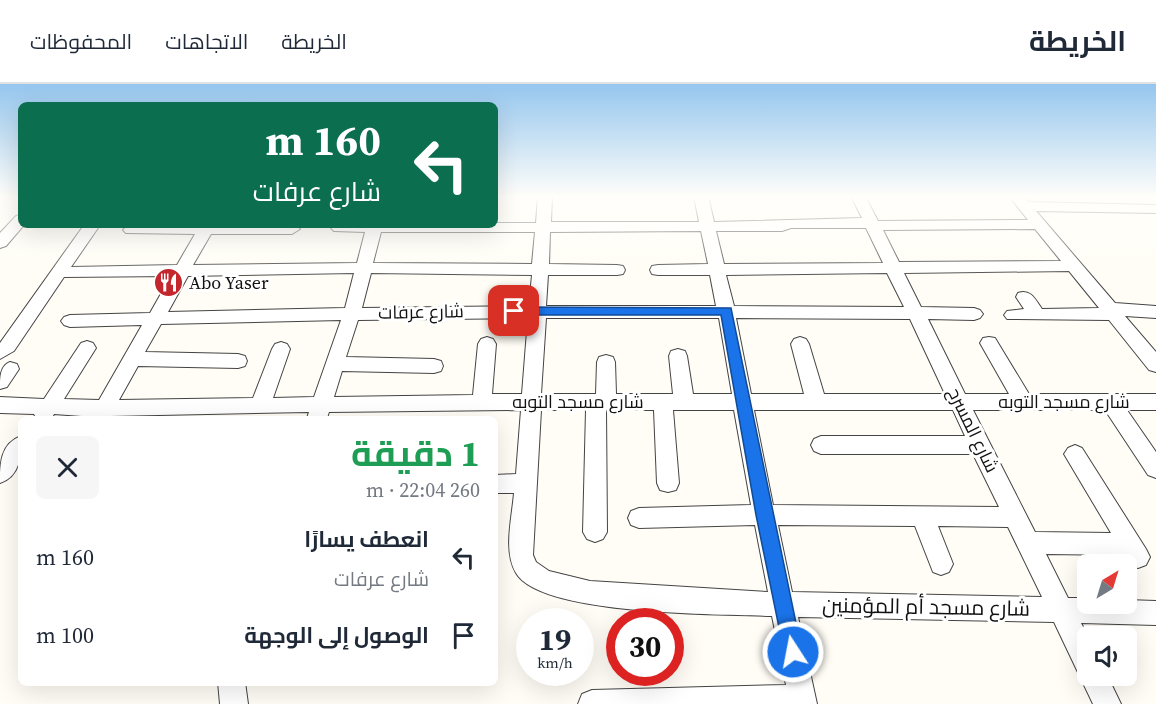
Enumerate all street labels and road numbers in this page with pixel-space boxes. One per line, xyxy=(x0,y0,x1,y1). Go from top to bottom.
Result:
street label: شارع عرفات xyxy=(378,298,464,325)
street label: شارع المسرح xyxy=(942,383,1005,477)
street label: شارع مسجد التوبه xyxy=(512,389,644,414)
street label: شارع مسجد التوبه xyxy=(998,389,1130,414)
street label: شارع مسجد أم المؤمنين xyxy=(822,590,1030,623)

